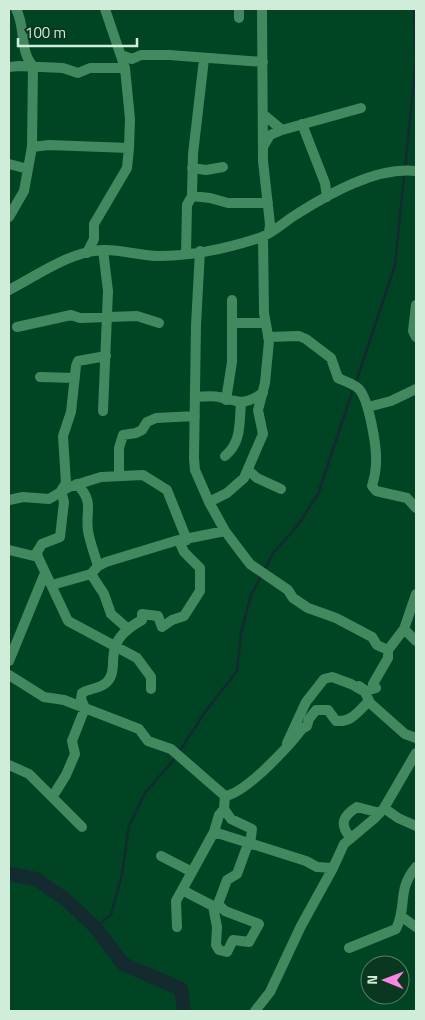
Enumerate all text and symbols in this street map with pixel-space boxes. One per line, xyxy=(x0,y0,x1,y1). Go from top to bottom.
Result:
scale bar xyxy=(18,15,136,47)
text: 100 m xyxy=(25,21,66,44)
north arrow xyxy=(360,955,410,1005)
text: N xyxy=(361,975,382,985)

